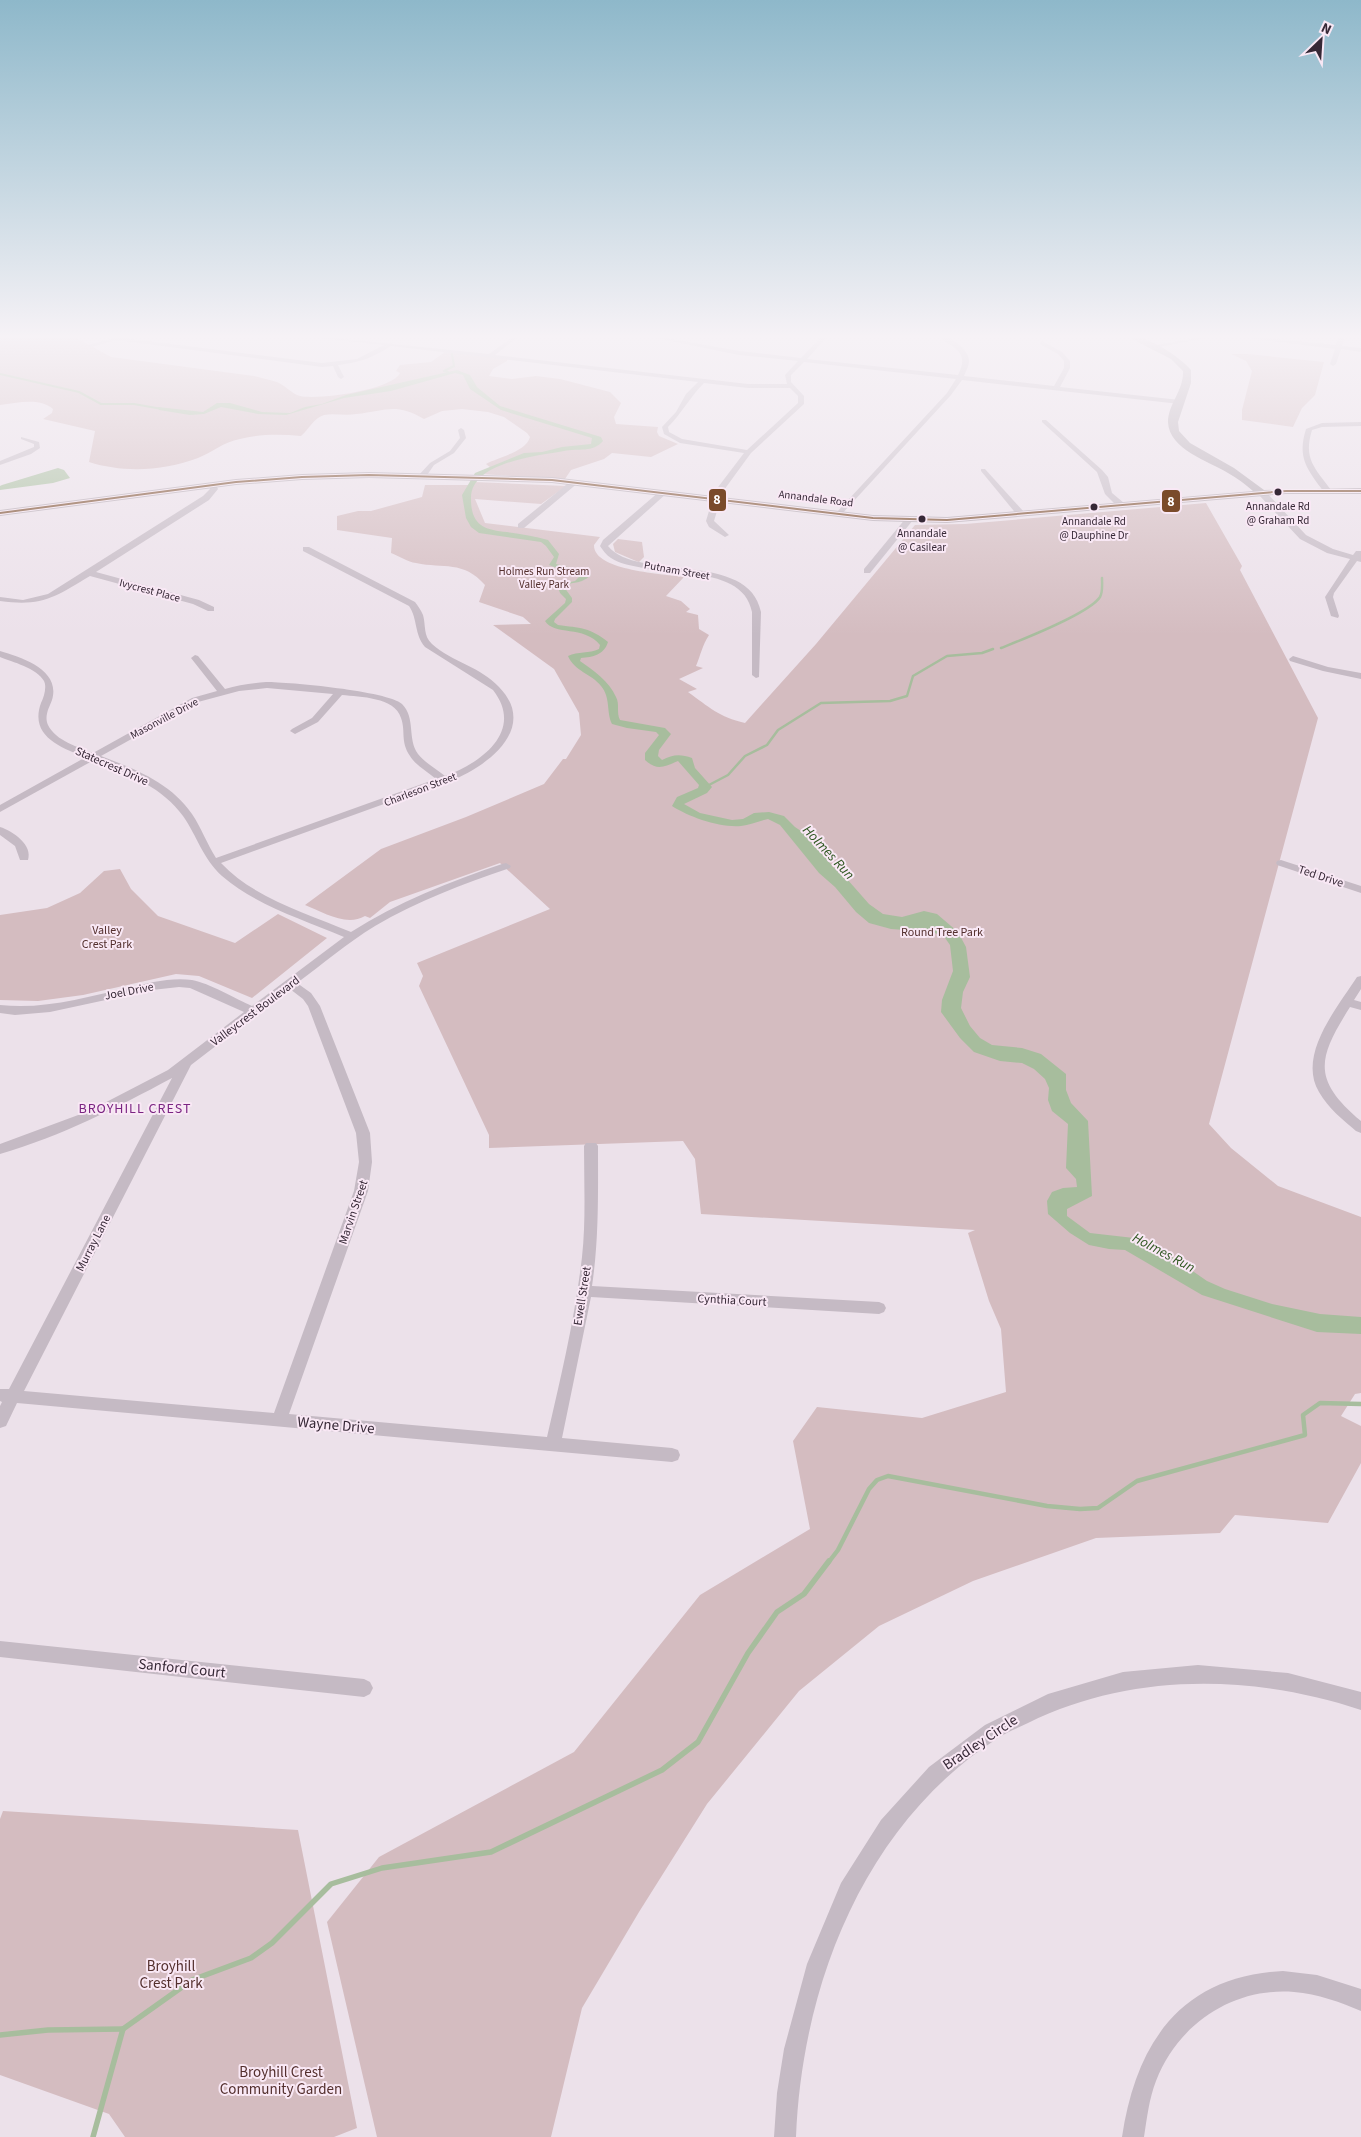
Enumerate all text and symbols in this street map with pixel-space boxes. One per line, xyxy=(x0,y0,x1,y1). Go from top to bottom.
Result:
north arrow xyxy=(1296,15,1346,65)
text: N xyxy=(1318,18,1335,40)
street label: Annandale Road xyxy=(778,486,854,511)
marker: Annandale Rd @ Graham Rd xyxy=(1273,487,1283,497)
line badge: 8 xyxy=(708,488,727,512)
line badge: 8 xyxy=(1161,489,1181,513)
text: 8 xyxy=(713,490,721,510)
text: 8 xyxy=(1167,492,1175,512)
place label: Annandale Rd @ Graham Rd xyxy=(1246,499,1310,528)
marker: Annandale Rd @ Dauphine Dr xyxy=(1089,502,1099,512)
marker: Annandale @ Casilear xyxy=(917,514,927,524)
place label: Annandale Rd @ Dauphine Dr xyxy=(1060,514,1129,543)
place label: Annandale @ Casilear xyxy=(897,526,947,555)
street label: Putnam Street xyxy=(643,557,711,584)
park label: Holmes Run Stream Valley Park xyxy=(499,564,589,592)
street label: Ivycrest Place xyxy=(118,575,182,606)
street label: Masonville Drive xyxy=(128,694,201,743)
street label: Statecrest Drive xyxy=(73,743,151,790)
street label: Charleson Street xyxy=(382,769,459,810)
water label: Holmes Run xyxy=(798,821,859,884)
street label: Ted Drive xyxy=(1296,861,1346,892)
park label: Valley Crest Park xyxy=(82,922,132,953)
park label: Round Tree Park xyxy=(901,924,983,941)
street label: Valleycrest Boulevard xyxy=(207,972,303,1051)
street label: Joel Drive xyxy=(103,978,155,1005)
district label: BROYHILL CREST xyxy=(78,1099,192,1119)
street label: Marvin Street xyxy=(335,1178,372,1247)
street label: Murray Lane xyxy=(72,1212,115,1275)
water label: Holmes Run xyxy=(1129,1228,1198,1278)
street label: Ewell Street xyxy=(569,1265,596,1327)
street label: Cynthia Court xyxy=(697,1290,767,1311)
street label: Wayne Drive xyxy=(297,1412,375,1439)
street label: Sanford Court xyxy=(137,1653,227,1684)
street label: Bradley Circle xyxy=(939,1710,1022,1775)
park label: Broyhill Crest Park xyxy=(139,1956,203,1994)
park label: Broyhill Crest Community Garden xyxy=(220,2062,342,2100)

